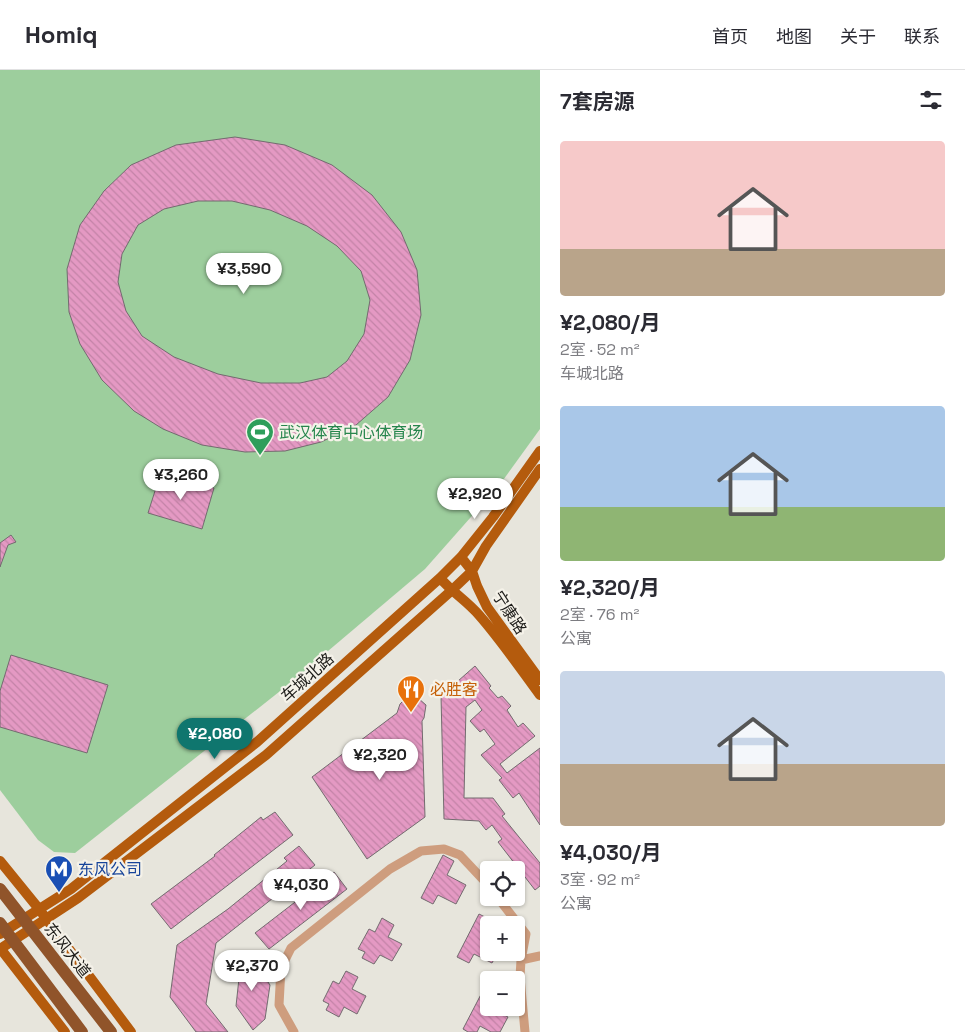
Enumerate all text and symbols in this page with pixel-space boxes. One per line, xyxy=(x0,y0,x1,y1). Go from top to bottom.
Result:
text: Homiq xyxy=(25,19,98,50)
text: 首页 xyxy=(712,25,748,48)
text: 地图 xyxy=(776,25,812,48)
text: 关于 xyxy=(840,25,876,48)
text: 联系 xyxy=(904,25,940,48)
icon: filters xyxy=(917,86,945,114)
text: 7套房源 xyxy=(560,88,635,115)
icon: home xyxy=(708,174,798,264)
pin: ¥3,590 xyxy=(203,252,285,295)
text: ¥3,590 xyxy=(217,258,271,279)
text: ¥2,080/月 xyxy=(560,309,660,336)
text: 2室 · 52 m² xyxy=(560,339,640,360)
text: 车城北路 xyxy=(560,363,624,384)
sports icon: 武汉体育中心体育场 xyxy=(245,417,275,456)
place label: 武汉体育中心体育场 xyxy=(279,422,423,443)
icon: home xyxy=(708,439,798,529)
pin: ¥3,260 xyxy=(140,458,222,501)
text: ¥3,260 xyxy=(154,464,208,485)
pin: ¥2,920 xyxy=(434,478,516,520)
text: ¥2,920 xyxy=(448,483,502,504)
text: ¥2,320/月 xyxy=(560,574,660,601)
street label: 宁康路 xyxy=(488,586,531,638)
text: 2室 · 76 m² xyxy=(560,604,639,625)
text: 公寓 xyxy=(560,628,592,649)
street label: 车城北路 xyxy=(277,648,338,707)
restaurant icon: 必胜客 xyxy=(396,674,426,713)
place label: 必胜客 xyxy=(430,679,478,700)
icon: home xyxy=(708,704,798,794)
pin: ¥2,080 xyxy=(174,718,256,760)
text: ¥2,080 xyxy=(188,723,242,744)
pin: ¥2,320 xyxy=(339,738,421,781)
text: ¥2,320 xyxy=(353,744,407,765)
text: ¥4,030/月 xyxy=(560,839,661,866)
metro station icon: 东风公司 xyxy=(44,854,74,893)
place label: 东风公司 xyxy=(78,859,142,880)
map controls xyxy=(480,861,525,1016)
button: locate xyxy=(480,861,525,906)
pin: ¥4,030 xyxy=(260,868,342,911)
text: 3室 · 92 m² xyxy=(560,869,640,890)
text: ¥4,030 xyxy=(273,874,329,895)
text: 公寓 xyxy=(560,893,592,914)
button: + xyxy=(480,916,525,961)
street label: 东风大道 xyxy=(40,919,96,982)
pin: ¥2,370 xyxy=(211,950,293,992)
text: ¥2,370 xyxy=(225,955,279,976)
button: − xyxy=(480,971,525,1016)

